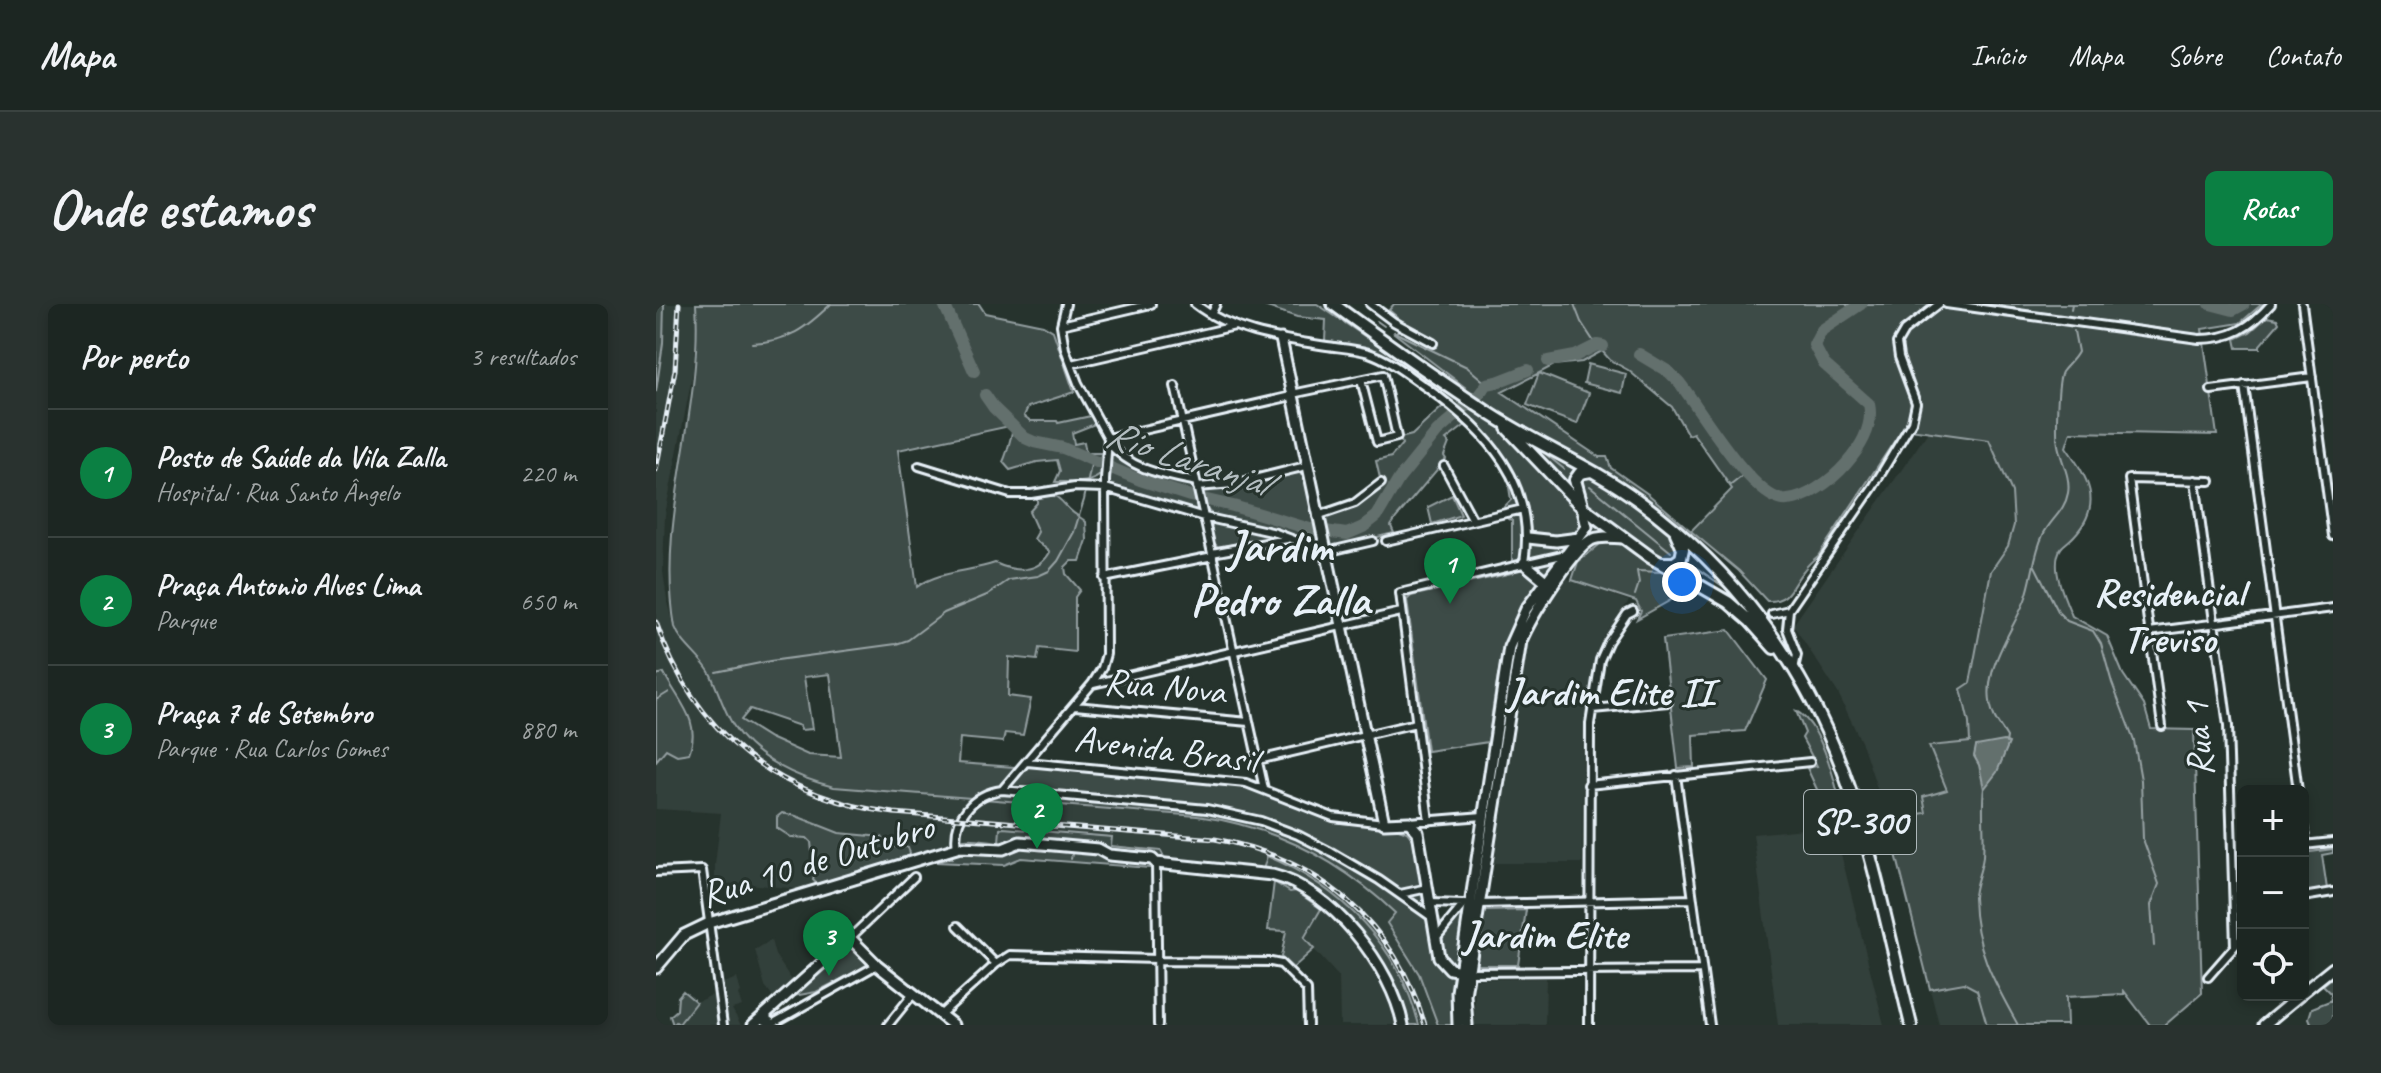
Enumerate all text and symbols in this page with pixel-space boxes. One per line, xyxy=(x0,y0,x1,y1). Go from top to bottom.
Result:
text: Mapa xyxy=(40,32,115,79)
text: Início xyxy=(1971,38,2025,73)
text: Mapa xyxy=(2069,38,2123,73)
text: Sobre xyxy=(2167,38,2222,73)
text: Contato xyxy=(2266,38,2341,73)
button: Rotas xyxy=(2205,171,2333,246)
text: Onde estamos xyxy=(48,173,311,244)
text: Por perto xyxy=(80,335,188,378)
text: 3 resultados xyxy=(470,340,576,373)
water label: Rio Laranjal xyxy=(1100,408,1287,512)
text: Posto de Saúde da Vila Zalla xyxy=(156,438,446,476)
text: 1 xyxy=(100,457,112,490)
text: 220 m xyxy=(520,457,576,490)
text: Hospital · Rua Santo Ângelo xyxy=(156,476,399,509)
district label: Jardim Pedro Zalla xyxy=(1191,518,1373,629)
pin: 1 xyxy=(1424,538,1476,604)
your location xyxy=(1662,562,1702,602)
text: Praça Antonio Alves Lima xyxy=(156,566,420,604)
district label: Residencial Treviso xyxy=(2094,568,2251,664)
text: 2 xyxy=(100,585,112,618)
text: 650 m xyxy=(520,585,576,618)
text: Parque xyxy=(156,604,216,637)
street label: Rua Nova xyxy=(1102,657,1230,715)
district label: Jardim Elite II xyxy=(1504,667,1721,717)
text: Praça 7 de Setembro xyxy=(156,694,372,732)
street label: Rua 1 xyxy=(2172,698,2224,778)
text: 3 xyxy=(100,713,112,746)
text: 880 m xyxy=(520,713,576,746)
street label: Avenida Brasil xyxy=(1072,714,1267,784)
text: Parque · Rua Carlos Gomes xyxy=(156,732,388,765)
pin: 2 xyxy=(1011,783,1063,849)
map controls xyxy=(2237,785,2309,1001)
button: + xyxy=(2237,785,2309,857)
road number: SP-300 xyxy=(1804,790,1916,854)
street label: Rua 10 de Outubro xyxy=(695,802,941,918)
button: − xyxy=(2237,857,2309,929)
pin: 3 xyxy=(803,910,855,976)
district label: Jardim Elite xyxy=(1460,910,1630,960)
button: locate xyxy=(2237,929,2309,1001)

